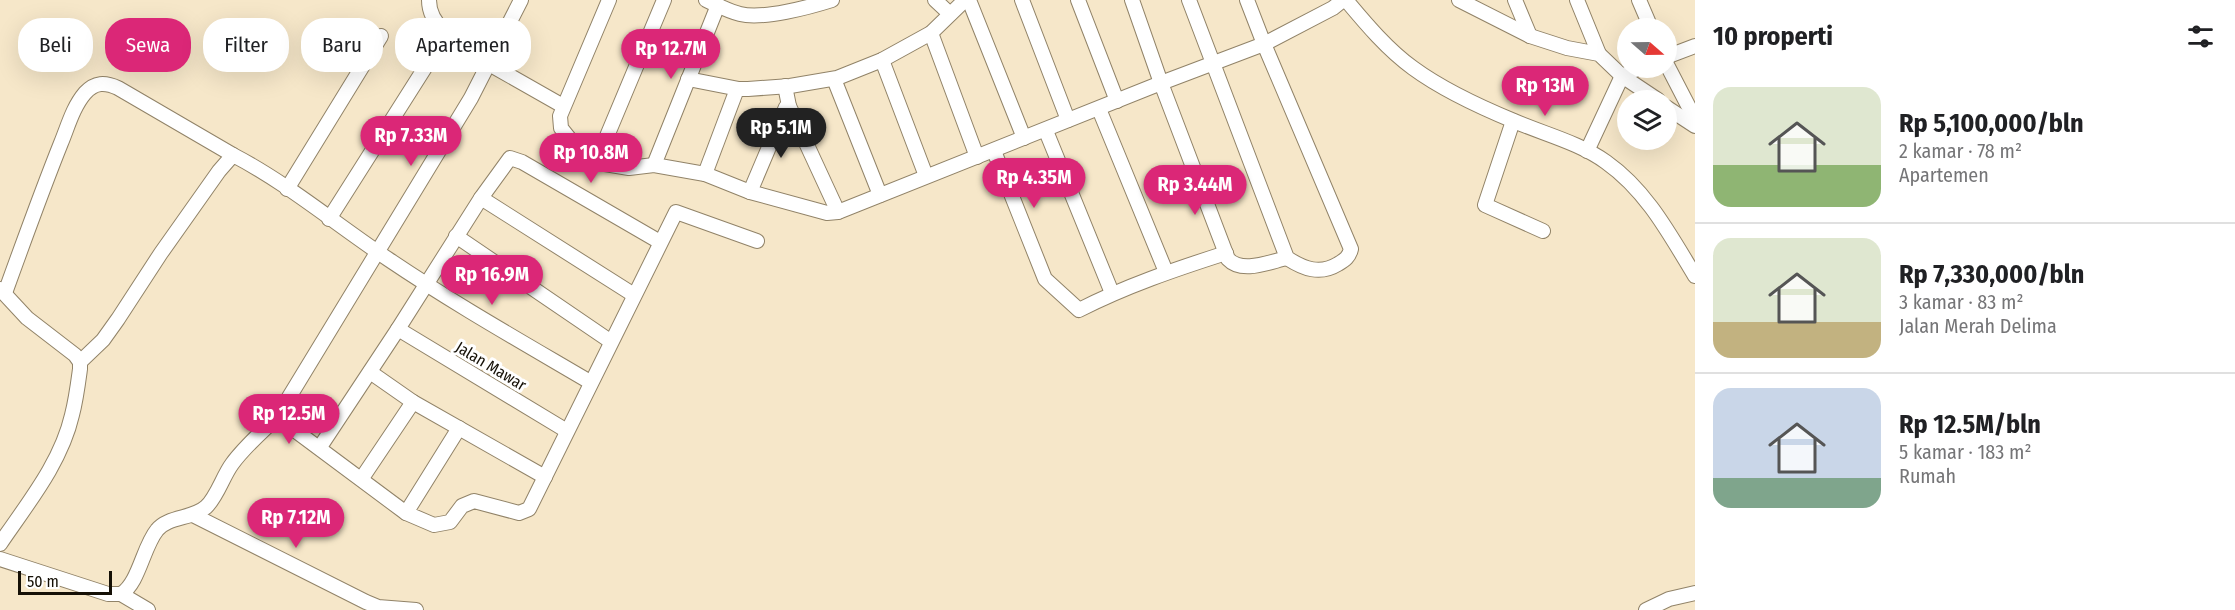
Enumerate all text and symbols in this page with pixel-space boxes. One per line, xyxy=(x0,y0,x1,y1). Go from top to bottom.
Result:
chip: Beli xyxy=(18,18,93,72)
chip: Sewa xyxy=(105,18,191,72)
chip: Filter xyxy=(203,18,289,72)
chip: Baru xyxy=(301,18,383,72)
chip: Apartemen xyxy=(395,18,531,72)
north arrow xyxy=(1617,18,1677,78)
map controls xyxy=(1617,18,1677,150)
icon: filters xyxy=(2184,20,2217,53)
text: 10 properti xyxy=(1713,21,1833,52)
pin: Rp 12.7M xyxy=(609,29,733,80)
text: Rp 12.7M xyxy=(635,36,707,60)
pin: Rp 13M xyxy=(1496,66,1594,117)
text: Rp 13M xyxy=(1516,73,1574,97)
button: layers xyxy=(1617,90,1677,150)
pin: Rp 5.1M xyxy=(726,108,836,159)
text: Rp 5,100,000/bln xyxy=(1899,108,2084,139)
icon: home xyxy=(1761,111,1833,183)
text: Rp 5.1M xyxy=(750,115,812,139)
pin: Rp 7.33M xyxy=(349,116,473,167)
text: Rp 7.33M xyxy=(375,123,448,147)
pin: Rp 10.8M xyxy=(529,133,653,184)
text: 2 kamar · 78 m² xyxy=(1899,139,2022,163)
text: Rp 10.8M xyxy=(553,140,629,164)
pin: Rp 4.35M xyxy=(972,158,1096,209)
text: Apartemen xyxy=(1899,163,1989,187)
text: Rp 4.35M xyxy=(996,165,1072,189)
pin: Rp 3.44M xyxy=(1133,165,1257,216)
text: Rp 3.44M xyxy=(1158,172,1232,196)
pin: Rp 16.9M xyxy=(430,255,554,306)
text: Rp 7,330,000/bln xyxy=(1899,259,2084,290)
text: Rp 16.9M xyxy=(455,262,529,286)
icon: home xyxy=(1761,262,1833,334)
text: 3 kamar · 83 m² xyxy=(1899,290,2024,314)
text: Jalan Merah Delima xyxy=(1899,314,2057,338)
street label: Jalan Mawar xyxy=(452,337,530,395)
pin: Rp 12.5M xyxy=(227,394,351,445)
text: Rp 12.5M xyxy=(253,401,325,425)
text: Rp 12.5M/bln xyxy=(1899,409,2041,440)
icon: home xyxy=(1761,412,1833,484)
text: 5 kamar · 183 m² xyxy=(1899,440,2032,464)
text: Rumah xyxy=(1899,464,1956,488)
pin: Rp 7.12M xyxy=(234,498,358,549)
text: Rp 7.12M xyxy=(261,505,331,529)
scale bar xyxy=(18,568,112,596)
text: 50 m xyxy=(27,572,59,591)

